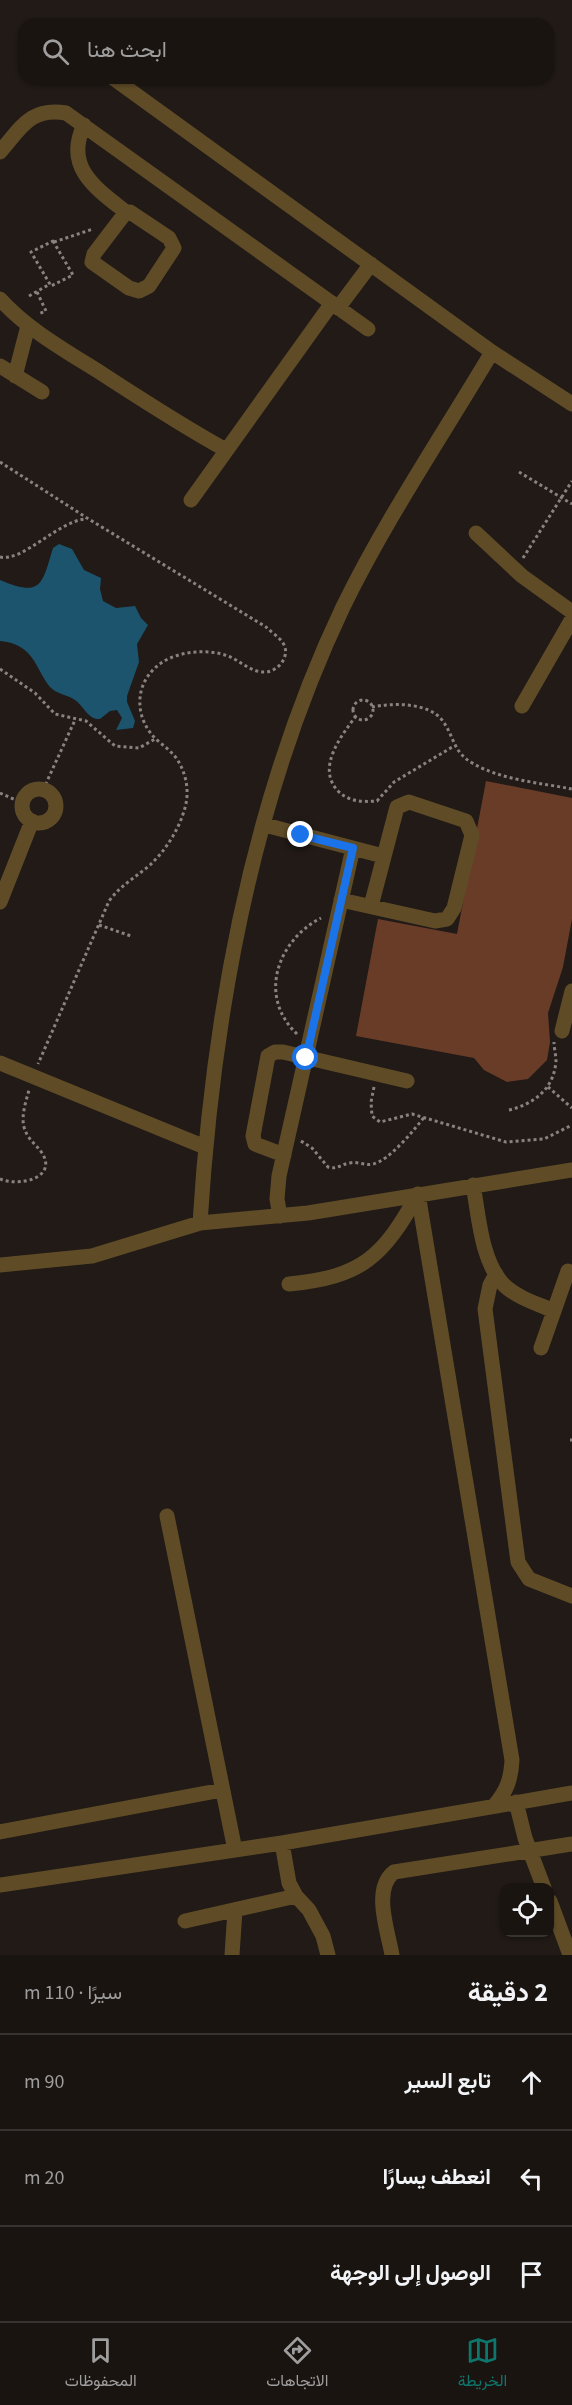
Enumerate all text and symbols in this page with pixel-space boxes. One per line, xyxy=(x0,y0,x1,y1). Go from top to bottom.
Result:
search box xyxy=(18,18,554,84)
text: ابحث هنا xyxy=(87,34,167,66)
icon: search xyxy=(39,35,72,68)
route end xyxy=(287,821,313,847)
route start xyxy=(292,1044,318,1070)
map controls xyxy=(500,1883,554,1937)
button: locate xyxy=(500,1883,554,1937)
text: 2 دقيقة xyxy=(468,1974,548,2011)
text: سيرًا · 110 m xyxy=(24,1979,122,2007)
text: تابع السير xyxy=(405,2065,491,2097)
icon: ahead xyxy=(515,2066,548,2099)
text: 90 m xyxy=(24,2068,64,2096)
text: انعطف يسارًا xyxy=(382,2161,491,2193)
icon: left xyxy=(515,2162,548,2195)
text: 20 m xyxy=(24,2164,64,2192)
text: الوصول إلى الوجهة xyxy=(330,2257,491,2289)
icon: arrive xyxy=(515,2258,548,2291)
tab: المحفوظات xyxy=(65,2334,137,2395)
tab: الاتجاهات xyxy=(266,2334,328,2395)
tab: الخريطة xyxy=(458,2334,507,2395)

